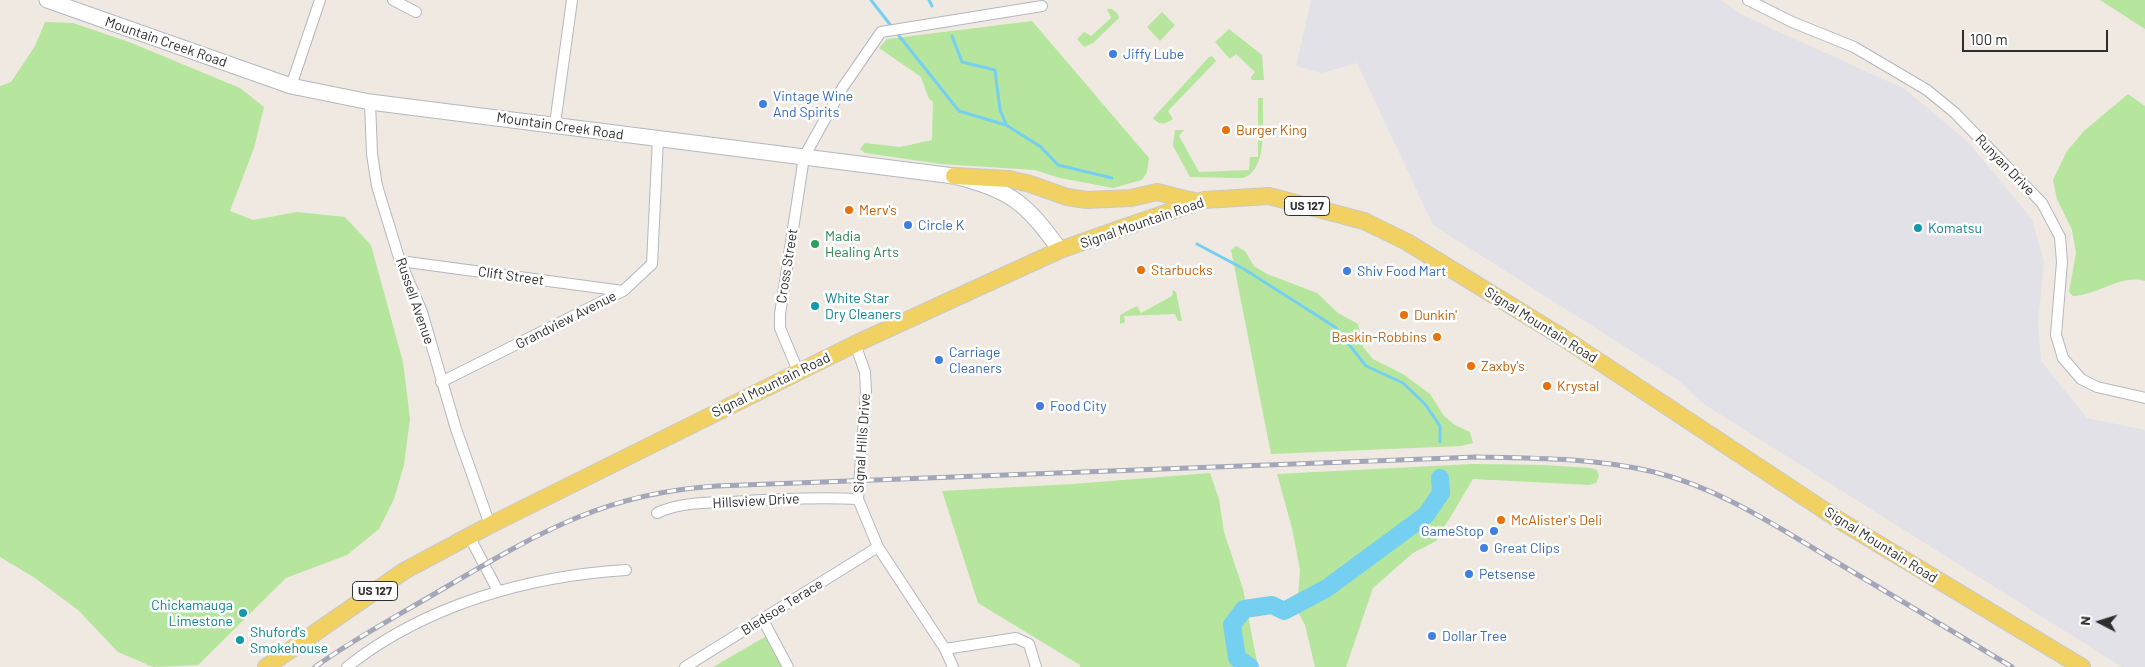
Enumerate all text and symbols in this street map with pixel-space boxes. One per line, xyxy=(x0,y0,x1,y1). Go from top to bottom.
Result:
street label: Mountain Creek Road xyxy=(103,13,229,71)
scale bar xyxy=(1965,20,2111,52)
text: 100 m xyxy=(1970,30,2008,48)
place label: Jiffy Lube xyxy=(1123,46,1184,62)
marker: Jiffy Lube xyxy=(1107,48,1119,60)
place label: Vintage Wine And Spirits xyxy=(773,88,853,120)
marker: Vintage Wine And Spirits xyxy=(757,98,769,110)
street label: Mountain Creek Road xyxy=(495,109,625,143)
place label: Burger King xyxy=(1236,122,1307,138)
marker: Burger King xyxy=(1220,124,1232,136)
street label: Runyan Drive xyxy=(1972,131,2038,199)
street label: Signal Mountain Road xyxy=(1078,194,1206,252)
road number: US 127 xyxy=(1284,197,1330,216)
place label: Merv's xyxy=(859,202,897,218)
marker: Merv's xyxy=(843,204,855,216)
place label: Circle K xyxy=(918,217,964,233)
marker: Circle K xyxy=(902,219,914,231)
place label: Komatsu xyxy=(1928,220,1982,236)
marker: Komatsu xyxy=(1912,222,1924,234)
street label: Cross Street xyxy=(773,227,801,305)
place label: Madia Healing Arts xyxy=(825,228,899,260)
marker: Madia Healing Arts xyxy=(809,238,821,250)
street label: Russell Avenue xyxy=(392,255,438,347)
place label: Starbucks xyxy=(1151,262,1213,278)
street label: Clift Street xyxy=(477,263,545,289)
place label: Shiv Food Mart xyxy=(1357,263,1446,279)
marker: Starbucks xyxy=(1135,264,1147,276)
marker: Shiv Food Mart xyxy=(1341,265,1353,277)
street label: Signal Mountain Road xyxy=(1482,283,1600,367)
street label: Grandview Avenue xyxy=(513,287,619,353)
place label: White Star Dry Cleaners xyxy=(825,290,901,322)
marker: White Star Dry Cleaners xyxy=(809,300,821,312)
place label: Dunkin' xyxy=(1414,307,1457,323)
marker: Dunkin' xyxy=(1398,309,1410,321)
place label: Baskin-Robbins xyxy=(1332,329,1427,345)
marker: Baskin-Robbins xyxy=(1431,331,1443,343)
place label: Carriage Cleaners xyxy=(949,344,1002,377)
street label: Signal Mountain Road xyxy=(709,349,833,421)
marker: Carriage Cleaners xyxy=(933,354,945,366)
place label: Zaxby's xyxy=(1481,358,1525,374)
marker: Zaxby's xyxy=(1465,360,1477,372)
place label: Krystal xyxy=(1557,378,1599,394)
marker: Krystal xyxy=(1541,380,1553,392)
street label: Signal Hills Drive xyxy=(850,393,874,493)
place label: Food City xyxy=(1050,398,1107,414)
marker: Food City xyxy=(1034,400,1046,412)
street label: Hillsview Drive xyxy=(712,490,800,512)
street label: Signal Mountain Road xyxy=(1822,503,1940,587)
place label: McAlister's Deli xyxy=(1511,512,1602,528)
marker: McAlister's Deli xyxy=(1495,514,1507,526)
place label: GameStop xyxy=(1421,523,1484,539)
marker: GameStop xyxy=(1488,525,1500,537)
place label: Great Clips xyxy=(1494,540,1560,556)
marker: Great Clips xyxy=(1478,542,1490,554)
place label: Petsense xyxy=(1479,566,1535,582)
marker: Petsense xyxy=(1463,568,1475,580)
street label: Bledsoe Terace xyxy=(738,575,826,639)
road number: US 127 xyxy=(352,582,398,600)
place label: Chickamauga Limestone xyxy=(151,597,233,630)
north arrow xyxy=(2075,597,2125,647)
marker: Chickamauga Limestone xyxy=(237,607,249,619)
text: N xyxy=(2076,615,2093,626)
place label: Shuford's Smokehouse xyxy=(250,624,328,656)
place label: Dollar Tree xyxy=(1442,628,1507,644)
marker: Dollar Tree xyxy=(1426,630,1438,642)
marker: Shuford's Smokehouse xyxy=(234,634,246,646)

